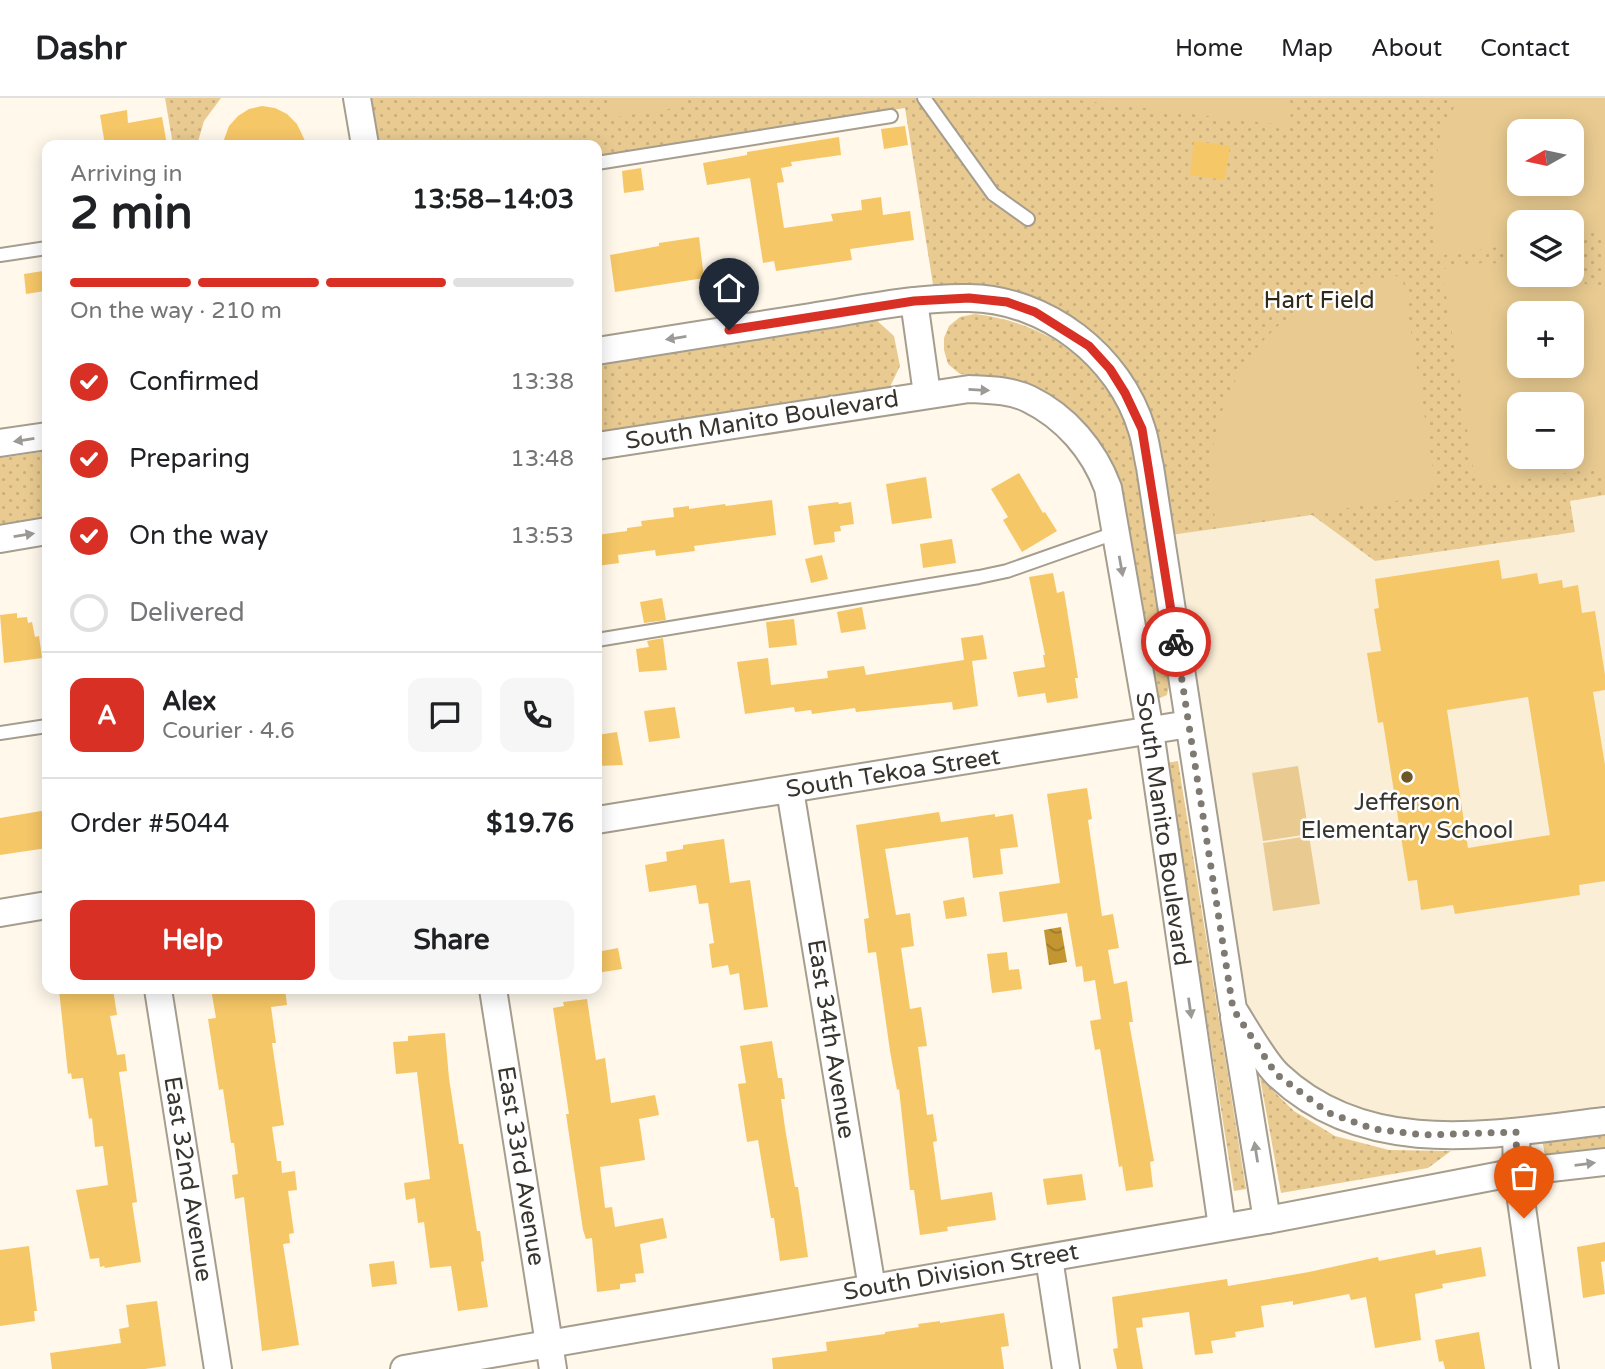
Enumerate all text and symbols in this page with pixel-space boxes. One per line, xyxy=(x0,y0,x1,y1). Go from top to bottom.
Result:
text: Dashr xyxy=(35,29,127,68)
text: Home xyxy=(1175,34,1243,63)
text: Map xyxy=(1281,34,1333,63)
text: About xyxy=(1371,34,1442,63)
text: Contact xyxy=(1480,34,1570,63)
north arrow xyxy=(1507,119,1584,196)
map controls xyxy=(1507,119,1584,469)
text: Arriving in xyxy=(70,160,183,188)
text: 13:58–14:03 xyxy=(412,184,574,215)
text: 2 min xyxy=(70,186,193,241)
button: layers xyxy=(1507,210,1584,287)
pin xyxy=(699,258,759,330)
icon: home xyxy=(710,269,748,307)
park label: Hart Field xyxy=(1263,286,1375,315)
text: On the way · 210 m xyxy=(70,297,282,325)
button: + xyxy=(1507,301,1584,378)
one-way arrow xyxy=(665,333,687,344)
icon: check xyxy=(70,363,108,401)
text: Confirmed xyxy=(129,366,259,397)
text: 13:38 xyxy=(510,368,574,396)
street label: South Manito Boulevard xyxy=(623,384,901,456)
one-way arrow xyxy=(968,384,990,395)
button: − xyxy=(1507,392,1584,469)
one-way arrow xyxy=(13,434,35,445)
icon: check xyxy=(70,440,108,478)
text: Preparing xyxy=(129,443,250,474)
text: 13:48 xyxy=(510,445,574,473)
icon: check xyxy=(70,517,108,555)
text: On the way xyxy=(129,520,269,551)
text: 13:53 xyxy=(510,522,574,550)
one-way arrow xyxy=(13,529,35,540)
one-way arrow xyxy=(1116,555,1127,577)
text: Delivered xyxy=(129,597,245,628)
courier xyxy=(1141,607,1211,677)
icon: bike xyxy=(1157,623,1195,661)
button: chat xyxy=(408,678,482,752)
button: phone xyxy=(500,678,574,752)
text: Alex xyxy=(162,686,216,717)
street label: South Manito Boulevard xyxy=(1129,690,1197,968)
text: A xyxy=(97,700,117,731)
text: Courier · 4.6 xyxy=(162,717,295,745)
street label: South Tekoa Street xyxy=(784,742,1002,804)
marker: Jefferson Elementary School xyxy=(1399,769,1415,785)
place label: Jefferson Elementary School xyxy=(1300,788,1514,845)
text: Order #5044 xyxy=(70,808,230,839)
text: $19.76 xyxy=(486,808,574,839)
button: Help xyxy=(70,900,315,980)
button: Share xyxy=(329,900,574,980)
street label: East 34th Avenue xyxy=(801,937,861,1141)
one-way arrow xyxy=(1185,997,1196,1019)
street label: East 33rd Avenue xyxy=(491,1064,551,1268)
street label: East 32nd Avenue xyxy=(157,1074,219,1284)
one-way arrow xyxy=(1250,1141,1261,1163)
pin xyxy=(1494,1146,1554,1218)
icon: bag xyxy=(1505,1157,1543,1195)
one-way arrow xyxy=(1575,1159,1597,1170)
street label: South Division Street xyxy=(841,1237,1081,1307)

